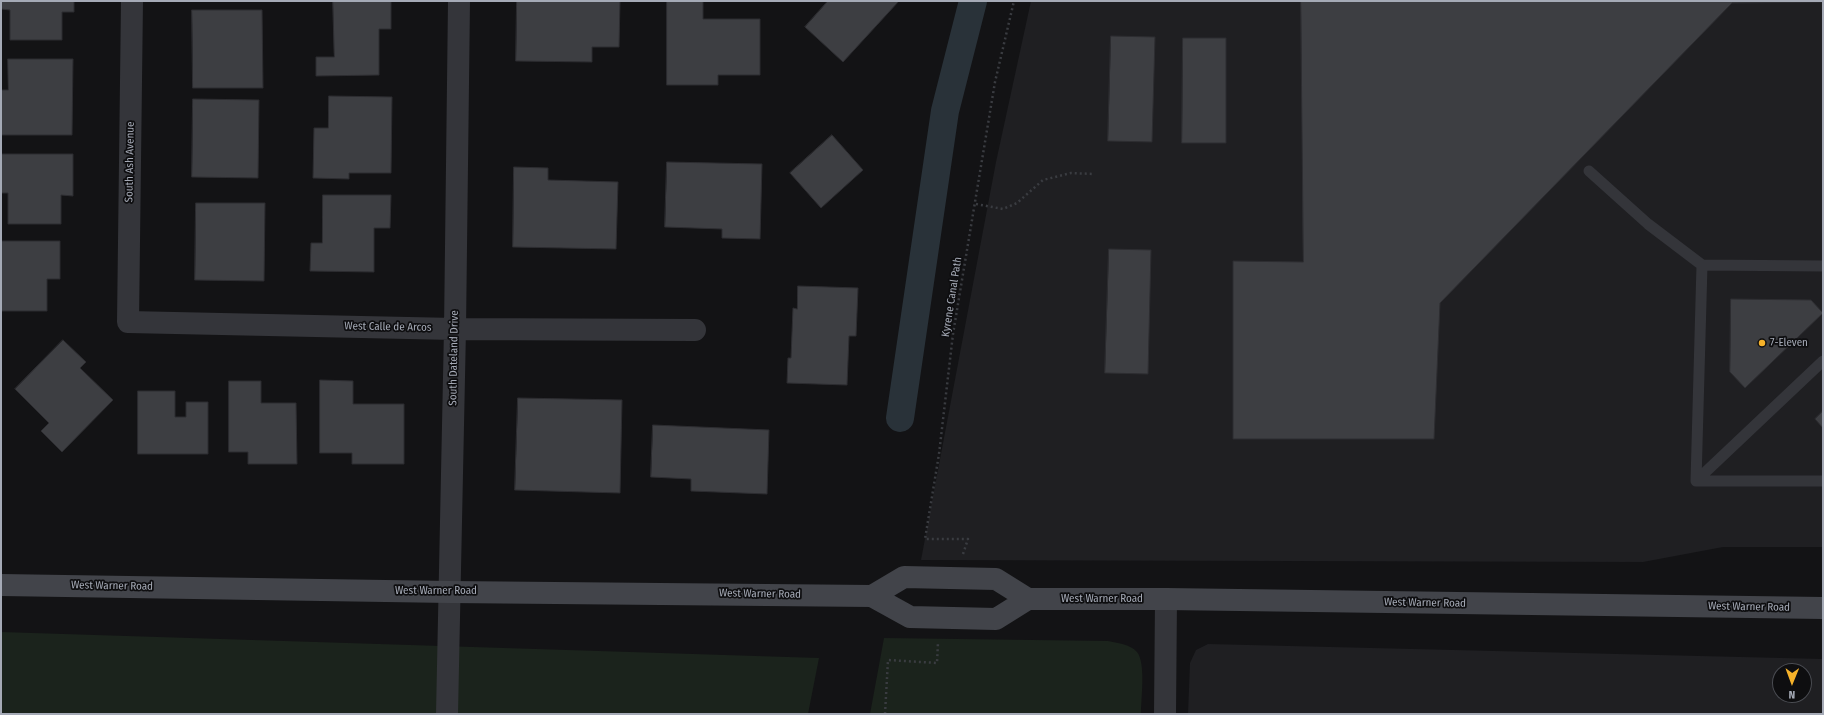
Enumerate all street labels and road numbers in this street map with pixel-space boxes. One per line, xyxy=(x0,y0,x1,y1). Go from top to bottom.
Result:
street label: South Ash Avenue xyxy=(123,121,137,203)
street label: Kyrene Canal Path xyxy=(939,256,965,338)
street label: South Dateland Drive xyxy=(447,310,461,406)
street label: West Calle de Arcos xyxy=(344,320,432,334)
street label: West Warner Road xyxy=(71,579,153,593)
street label: West Warner Road xyxy=(395,584,477,598)
street label: West Warner Road xyxy=(719,587,801,601)
street label: West Warner Road xyxy=(1061,592,1143,606)
street label: West Warner Road xyxy=(1384,596,1466,610)
street label: West Warner Road xyxy=(1708,600,1790,614)

